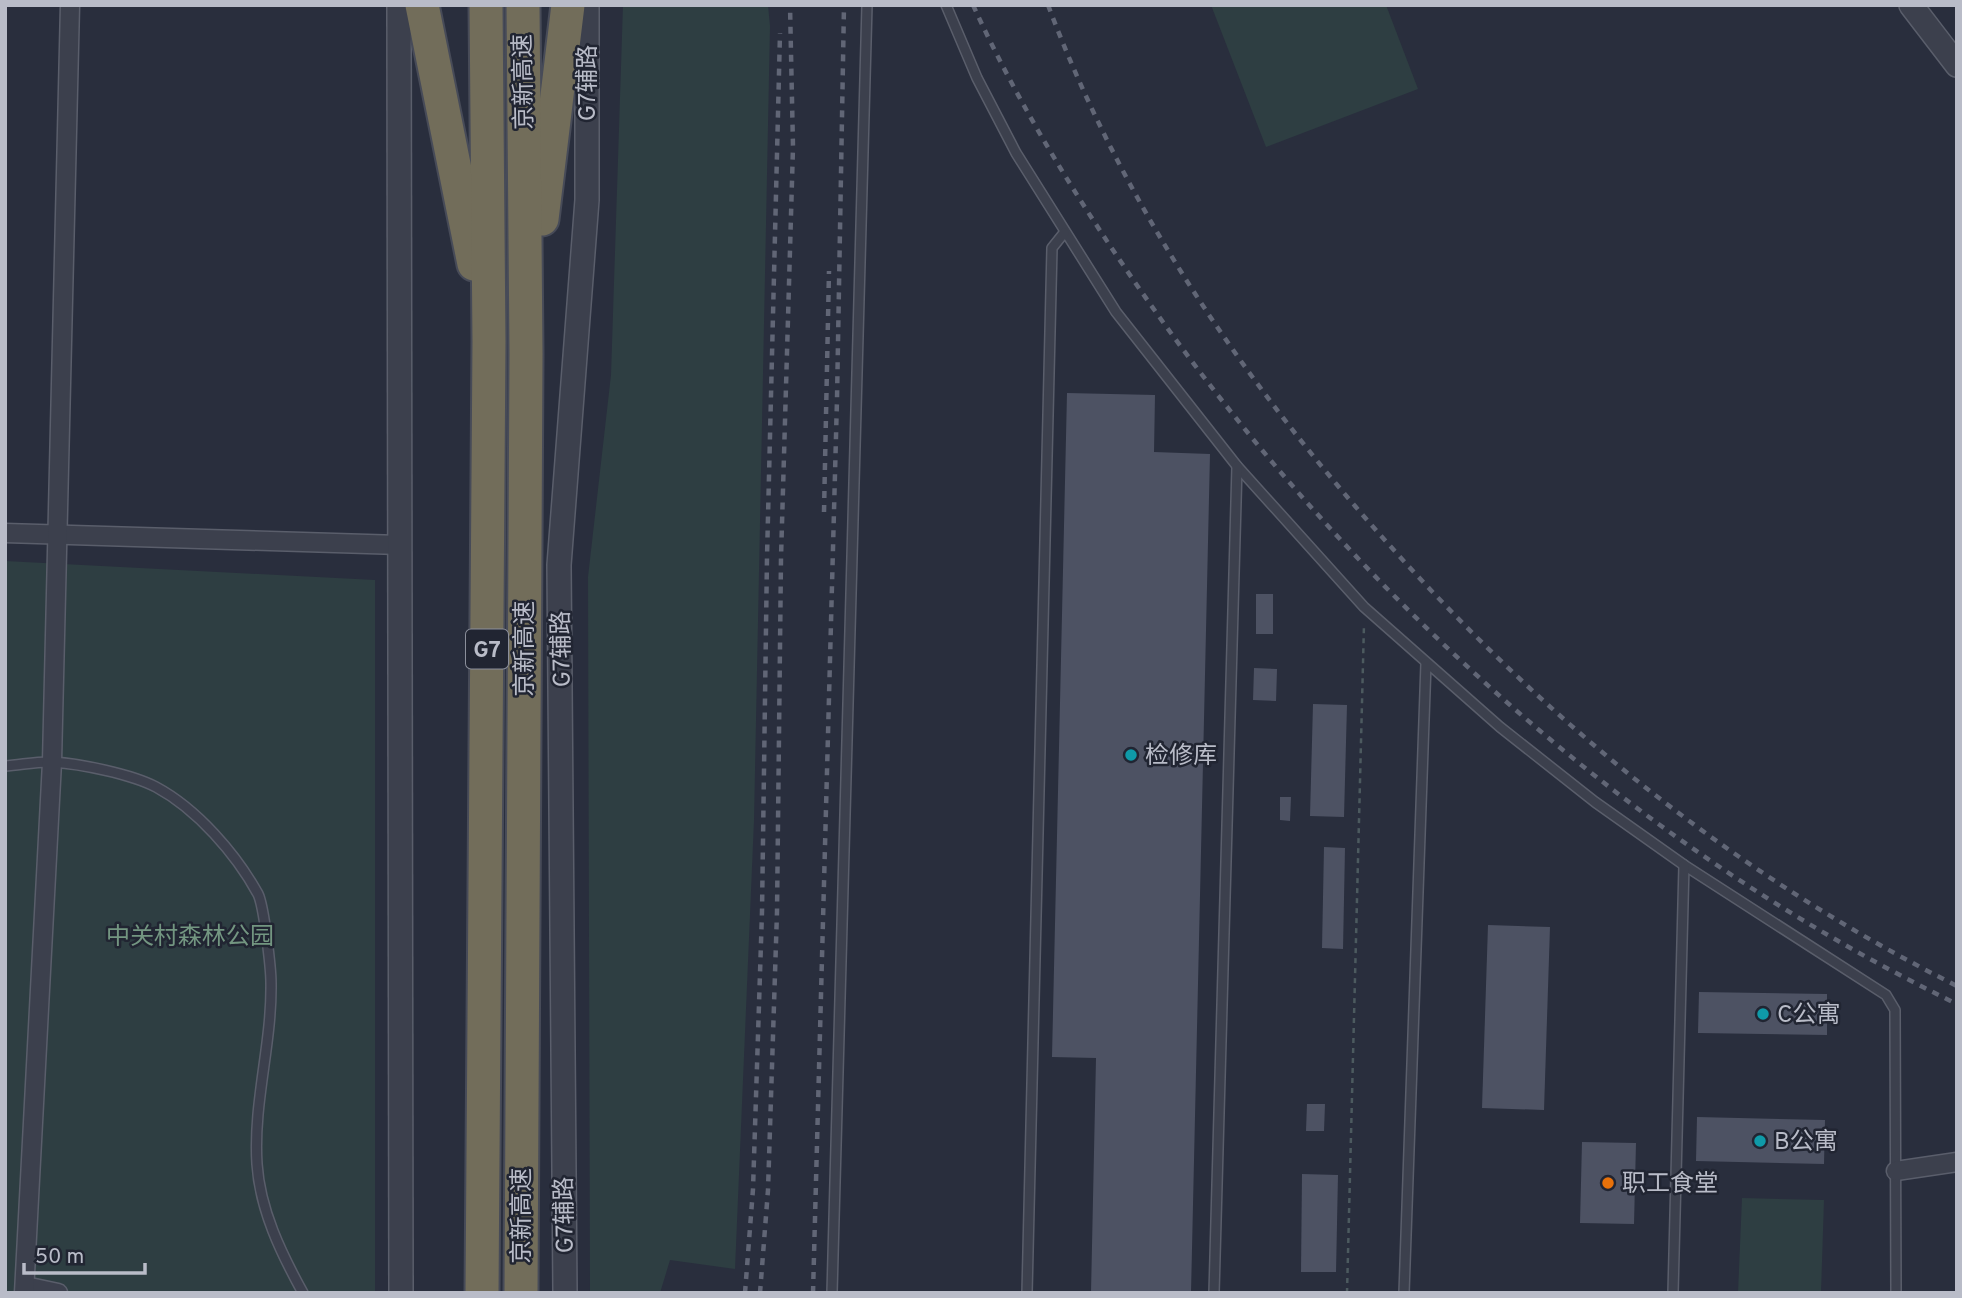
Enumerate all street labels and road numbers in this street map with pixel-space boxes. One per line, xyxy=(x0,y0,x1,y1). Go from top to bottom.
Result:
street label: 京新高速 xyxy=(509,34,541,130)
street label: G7辅路 xyxy=(574,45,604,121)
street label: 京新高速 xyxy=(511,601,541,697)
street label: G7辅路 xyxy=(547,610,579,688)
road number: G7 xyxy=(466,629,508,668)
street label: 京新高速 xyxy=(508,1168,538,1264)
street label: G7辅路 xyxy=(550,1176,582,1254)

